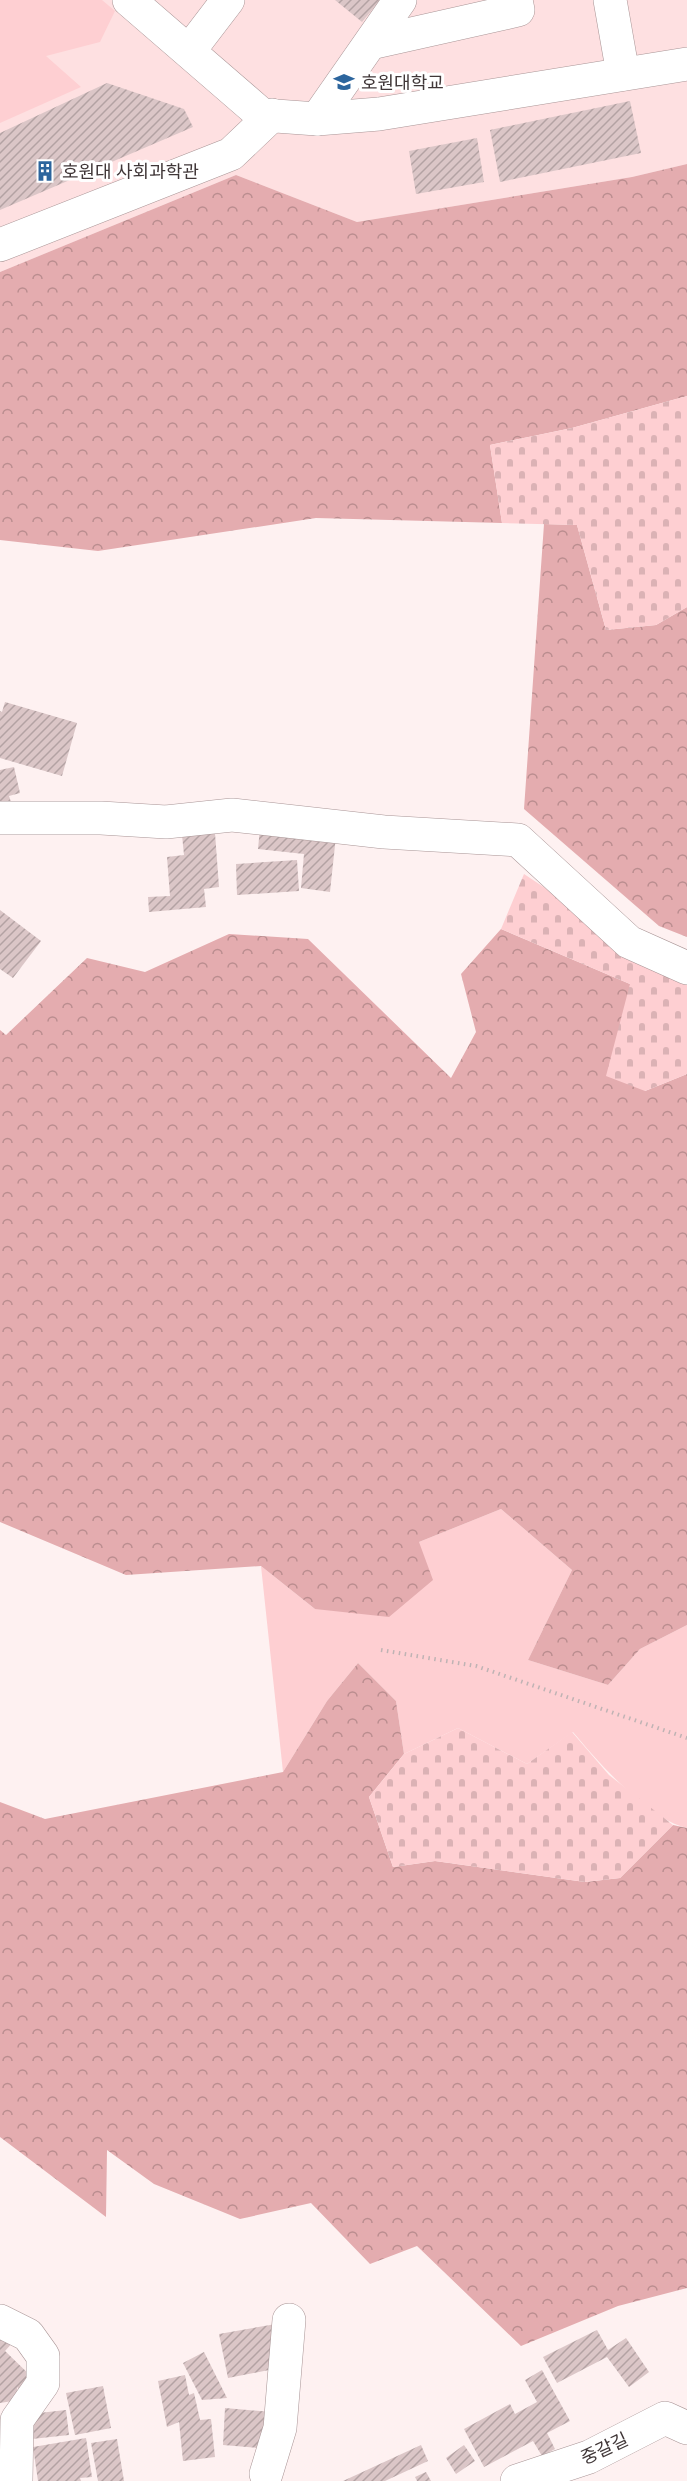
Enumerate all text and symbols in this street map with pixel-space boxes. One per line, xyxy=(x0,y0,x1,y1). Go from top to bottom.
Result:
school or university icon: 호원대학교 xyxy=(332,70,356,94)
place label: 호원대학교 xyxy=(361,70,444,94)
building icon: 호원대 사회과학관 xyxy=(33,159,57,183)
place label: 호원대 사회과학관 xyxy=(62,159,199,183)
street label: 중갈길 xyxy=(576,2427,632,2469)

